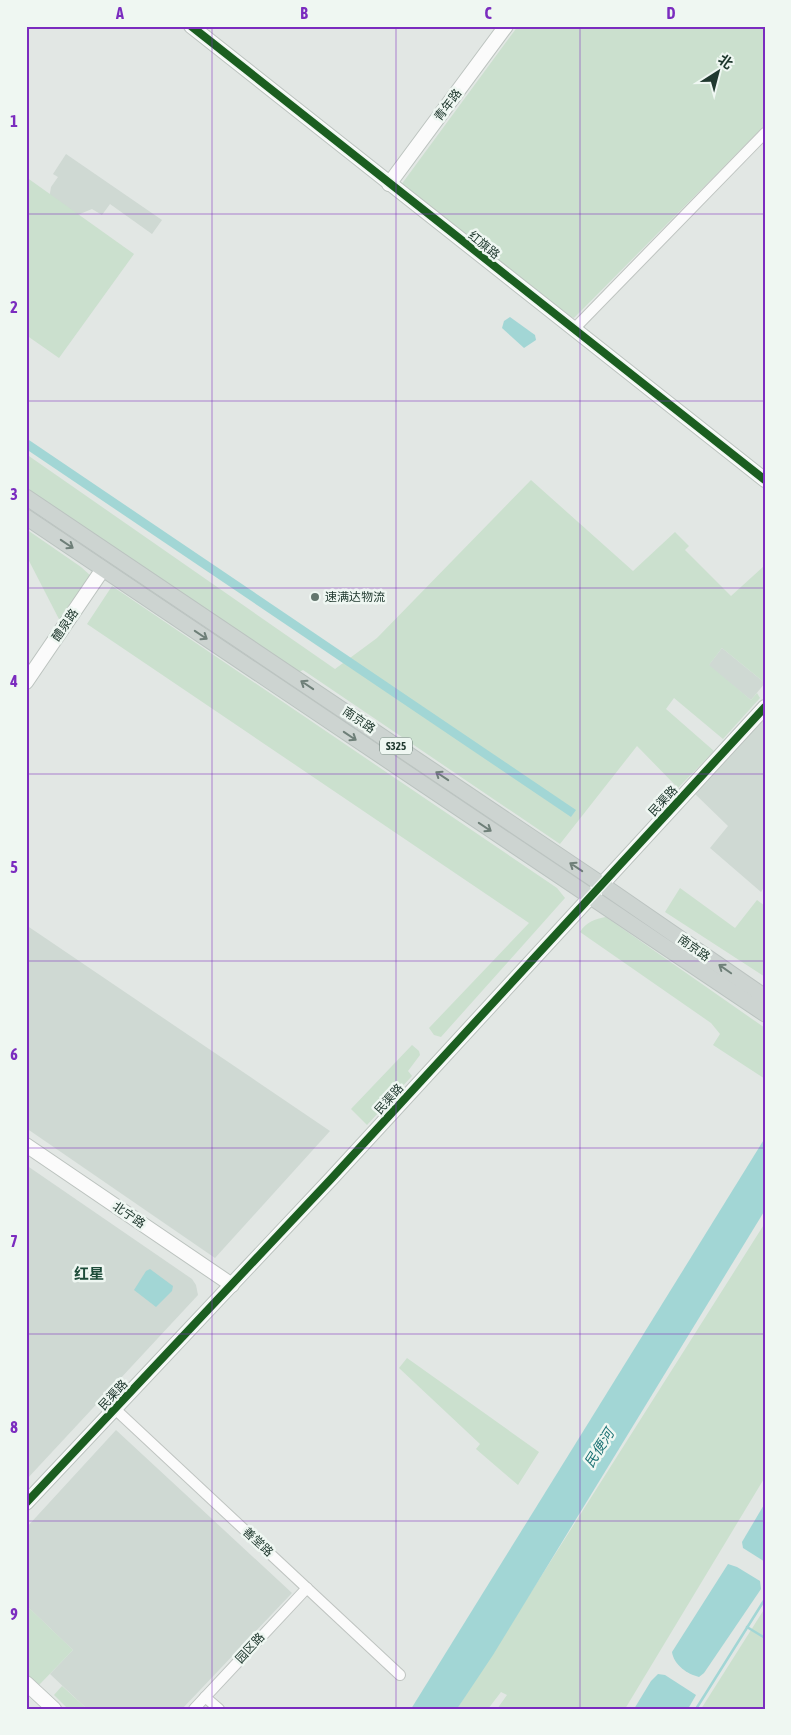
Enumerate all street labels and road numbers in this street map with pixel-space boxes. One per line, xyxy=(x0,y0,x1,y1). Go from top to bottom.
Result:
street label: 青年路 xyxy=(432,86,464,124)
street label: 红旗路 xyxy=(466,228,502,262)
street label: 醴泉路 xyxy=(49,606,81,644)
street label: 南京路 xyxy=(340,704,378,736)
road number: S325 xyxy=(380,738,412,754)
street label: 民渠路 xyxy=(646,783,680,819)
street label: 南京路 xyxy=(675,932,713,964)
street label: 民渠路 xyxy=(372,1081,406,1117)
street label: 北宁路 xyxy=(110,1199,148,1231)
street label: 民渠路 xyxy=(96,1377,130,1413)
street label: 善堂路 xyxy=(240,1525,276,1559)
street label: 园区路 xyxy=(233,1630,267,1666)

